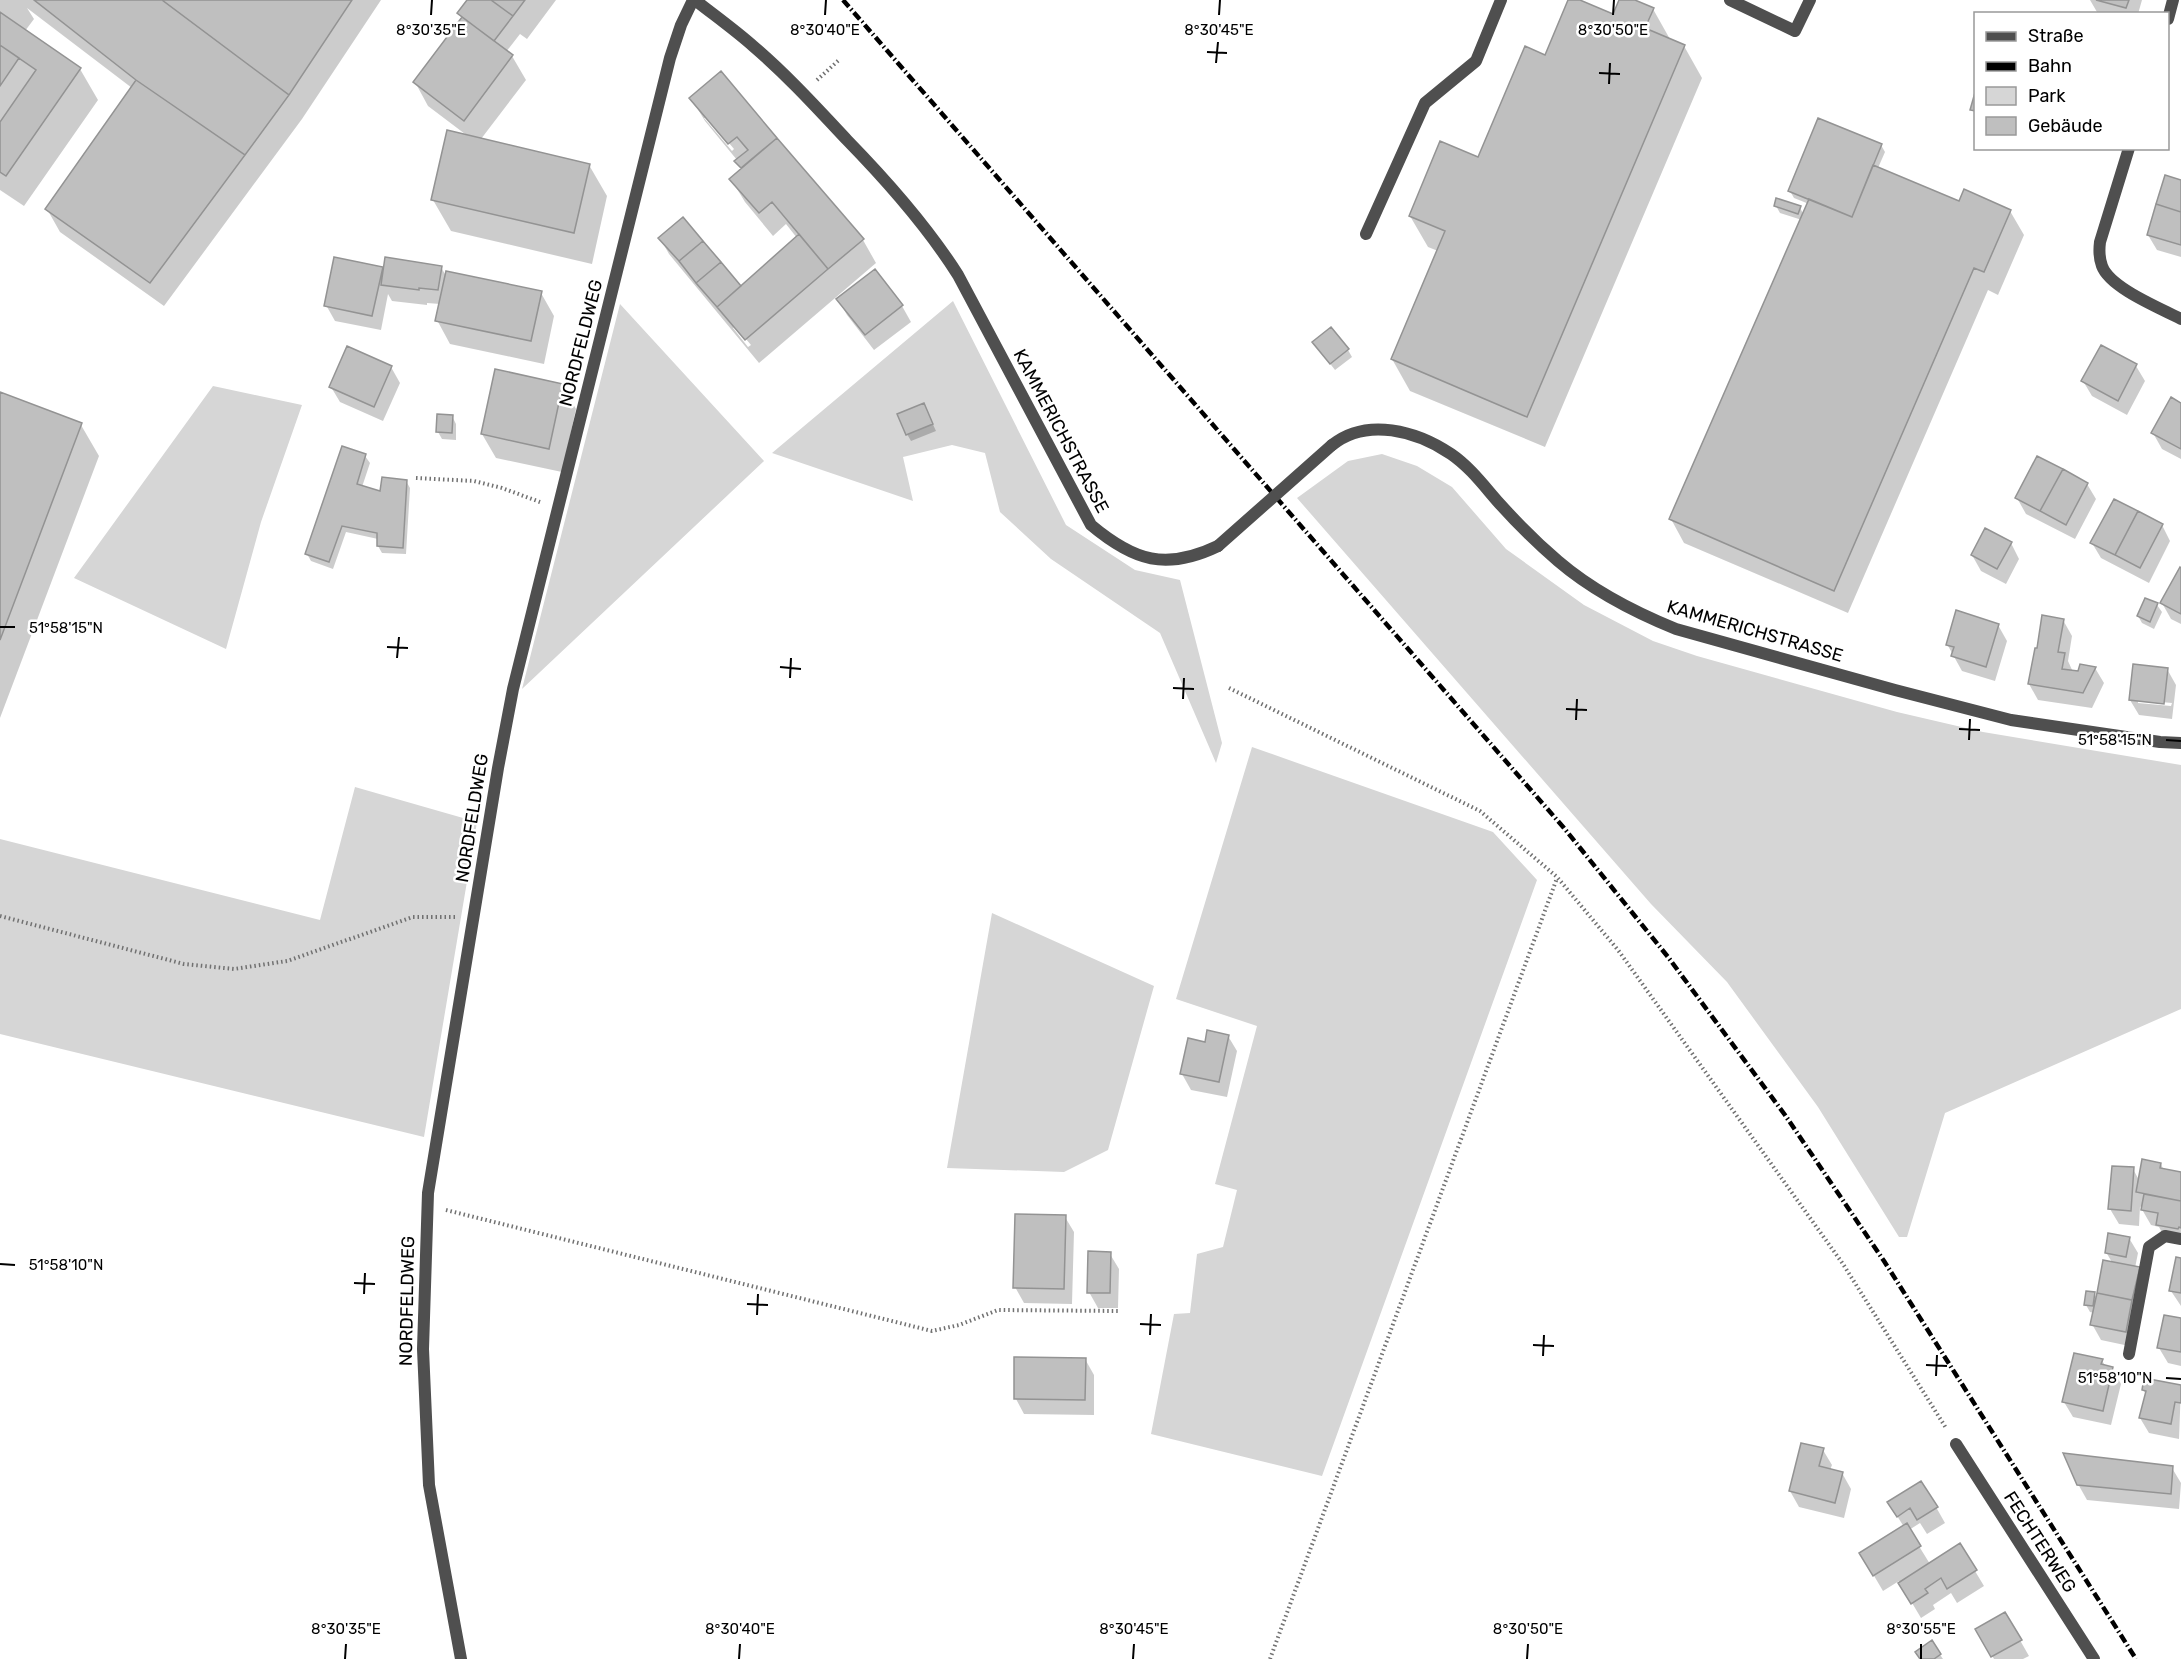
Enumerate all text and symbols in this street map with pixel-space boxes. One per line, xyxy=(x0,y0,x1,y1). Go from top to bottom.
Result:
legend xyxy=(1974,12,2169,150)
text: 8°30'35"E xyxy=(396,21,466,39)
text: 8°30'40"E xyxy=(790,21,860,39)
text: 8°30'45"E xyxy=(1184,21,1254,39)
text: 8°30'50"E xyxy=(1578,21,1648,39)
text: Straße xyxy=(2028,25,2084,47)
text: Bahn xyxy=(2028,55,2072,77)
text: Park xyxy=(2028,85,2066,107)
text: Gebäude xyxy=(2028,115,2103,137)
street label: NORDFELDWEG xyxy=(555,277,607,409)
street label: KAMMERICHSTRASSE xyxy=(1008,345,1114,517)
street label: KAMMERICHSTRASSE xyxy=(1664,595,1846,667)
text: 51°58'15"N xyxy=(29,619,103,637)
text: 51°58'15"N xyxy=(2078,731,2152,749)
street label: NORDFELDWEG xyxy=(451,752,493,884)
street label: NORDFELDWEG xyxy=(395,1236,419,1366)
text: 51°58'10"N xyxy=(29,1256,103,1274)
text: 51°58'10"N xyxy=(2078,1369,2152,1387)
street label: FECHTERWEG xyxy=(1999,1487,2081,1597)
text: 8°30'35"E xyxy=(311,1620,381,1638)
text: 8°30'40"E xyxy=(705,1620,775,1638)
text: 8°30'45"E xyxy=(1099,1620,1169,1638)
text: 8°30'50"E xyxy=(1493,1620,1563,1638)
text: 8°30'55"E xyxy=(1886,1620,1956,1638)

